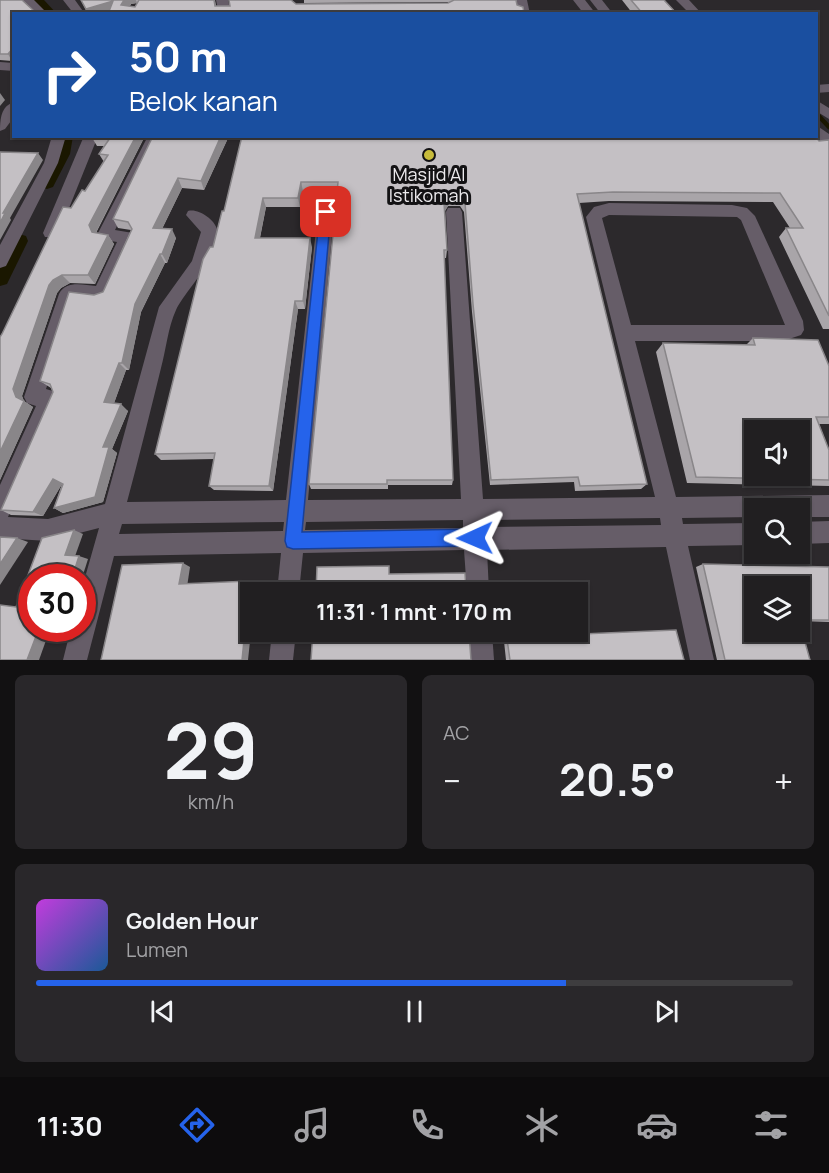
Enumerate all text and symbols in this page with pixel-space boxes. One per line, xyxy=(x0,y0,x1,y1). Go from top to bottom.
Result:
text: 50 m xyxy=(129,27,227,85)
icon: right xyxy=(30,36,108,114)
text: Belok kanan xyxy=(129,82,278,119)
marker: Masjid Al Istikomah xyxy=(422,148,436,162)
place label: Masjid Al Istikomah xyxy=(389,162,469,207)
pin xyxy=(300,186,351,237)
icon: arrive xyxy=(309,195,342,228)
map controls xyxy=(744,420,810,642)
button: sound xyxy=(744,420,810,486)
button: search xyxy=(744,498,810,564)
position arrow xyxy=(443,506,507,570)
speed limit sign: 30 xyxy=(18,564,96,642)
button: layers xyxy=(744,576,810,642)
text: 11:31 · 1 mnt · 170 m xyxy=(316,597,512,627)
text: 29 xyxy=(164,696,258,802)
text: AC xyxy=(443,719,470,746)
text: 20.5° xyxy=(559,748,676,810)
text: − xyxy=(443,758,461,803)
text: + xyxy=(774,758,793,803)
text: km/h xyxy=(188,788,234,815)
text: Golden Hour xyxy=(126,906,259,936)
text: Lumen xyxy=(126,936,188,963)
icon: previous xyxy=(146,995,179,1028)
icon: pause xyxy=(398,995,431,1028)
icon: next xyxy=(650,995,683,1028)
icon: directions xyxy=(176,1104,218,1146)
icon: music xyxy=(291,1104,333,1146)
icon: phone xyxy=(406,1104,448,1146)
icon: climate xyxy=(521,1104,563,1146)
icon: car xyxy=(636,1104,678,1146)
icon: filters xyxy=(750,1104,792,1146)
text: 11:30 xyxy=(36,1107,103,1144)

